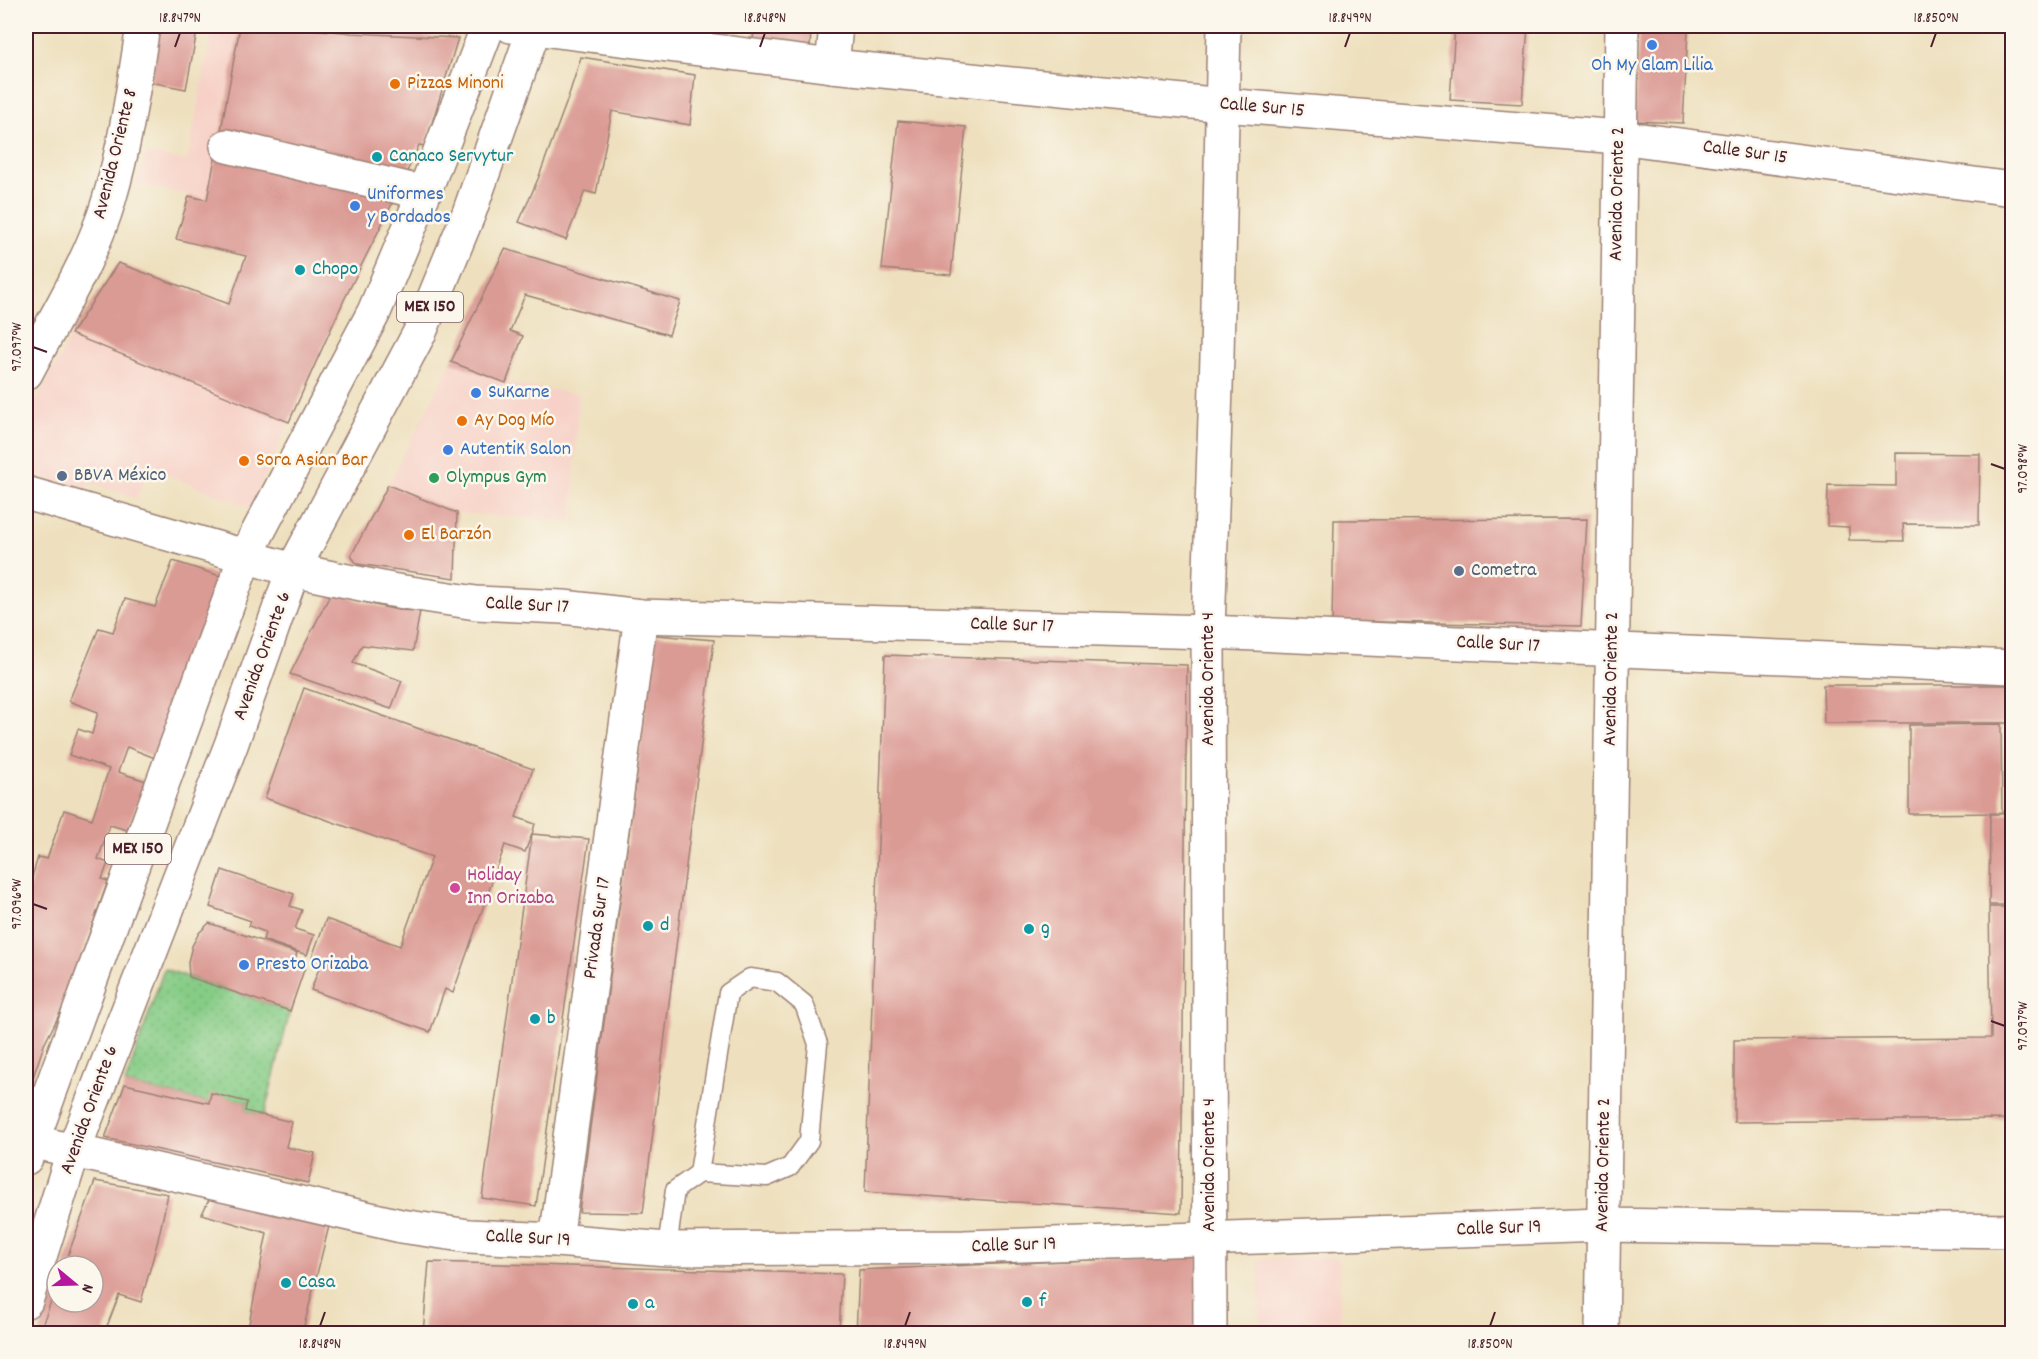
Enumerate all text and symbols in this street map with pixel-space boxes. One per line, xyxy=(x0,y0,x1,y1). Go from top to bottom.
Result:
text: 18.847°N xyxy=(159,8,201,30)
text: 18.848°N xyxy=(744,8,786,30)
text: 18.849°N xyxy=(1328,8,1372,30)
text: 18.850°N xyxy=(1913,8,1959,30)
marker: Oh My Glam Lilia xyxy=(1645,38,1659,52)
place label: Oh My Glam Lilia xyxy=(1591,52,1714,80)
place label: Pizzas Minoni xyxy=(407,70,504,98)
marker: Pizzas Minoni xyxy=(388,77,402,91)
street label: Avenida Oriente 8 xyxy=(86,86,146,222)
street label: Calle Sur 15 xyxy=(1218,90,1306,126)
street label: Avenida Oriente 2 xyxy=(1603,127,1633,261)
street label: Calle Sur 15 xyxy=(1701,133,1789,173)
place label: Canaco Servytur xyxy=(389,143,514,171)
marker: Canaco Servytur xyxy=(370,150,384,164)
place label: Uniformes y Bordados xyxy=(367,181,451,232)
marker: Uniformes y Bordados xyxy=(348,199,362,213)
place label: Chopo xyxy=(312,256,358,284)
marker: Chopo xyxy=(293,263,307,277)
road number: MEX 150 xyxy=(397,292,463,322)
text: 97.097°W xyxy=(7,322,29,372)
place label: SuKarne xyxy=(488,379,550,407)
marker: SuKarne xyxy=(469,386,483,400)
place label: Ay Dog Mío xyxy=(474,407,555,435)
marker: Ay Dog Mío xyxy=(455,414,469,428)
place label: AutentiK Salon xyxy=(460,436,571,464)
marker: AutentiK Salon xyxy=(441,443,455,457)
text: 97.098°W xyxy=(2013,444,2035,494)
place label: Sora Asian Bar xyxy=(256,447,368,475)
marker: Sora Asian Bar xyxy=(237,454,251,468)
place label: BBVA México xyxy=(74,462,167,490)
place label: Olympus Gym xyxy=(446,464,547,492)
marker: BBVA México xyxy=(55,469,69,483)
marker: Olympus Gym xyxy=(427,471,441,485)
place label: El Barzón xyxy=(421,521,491,549)
marker: El Barzón xyxy=(402,528,416,542)
place label: Cometra xyxy=(1471,557,1537,585)
marker: Cometra xyxy=(1452,564,1466,578)
street label: Avenida Oriente 6 xyxy=(227,588,299,724)
street label: Calle Sur 17 xyxy=(485,590,569,622)
street label: Calle Sur 17 xyxy=(970,611,1054,641)
street label: Avenida Oriente 4 xyxy=(1195,612,1223,746)
street label: Avenida Oriente 2 xyxy=(1597,612,1627,746)
street label: Calle Sur 17 xyxy=(1456,629,1540,661)
road number: MEX 150 xyxy=(105,834,171,864)
place label: Holiday Inn Orizaba xyxy=(467,862,554,913)
street label: Privada Sur 17 xyxy=(577,875,619,981)
text: 97.096°W xyxy=(7,878,29,929)
marker: Holiday Inn Orizaba xyxy=(448,881,462,895)
place label: d xyxy=(660,912,669,940)
place label: g xyxy=(1041,915,1050,943)
marker: d xyxy=(641,919,655,933)
marker: g xyxy=(1022,922,1036,936)
place label: Presto Orizaba xyxy=(256,951,369,979)
marker: Presto Orizaba xyxy=(237,958,251,972)
text: 97.097°W xyxy=(2013,1001,2035,1051)
place label: b xyxy=(547,1005,556,1033)
marker: b xyxy=(528,1012,542,1026)
street label: Avenida Oriente 6 xyxy=(54,1042,126,1178)
street label: Avenida Oriente 4 xyxy=(1196,1098,1224,1232)
street label: Avenida Oriente 2 xyxy=(1589,1098,1619,1232)
street label: Calle Sur 19 xyxy=(1456,1214,1542,1244)
street label: Calle Sur 19 xyxy=(485,1223,571,1255)
street label: Calle Sur 19 xyxy=(971,1231,1057,1261)
north arrow xyxy=(45,1254,105,1314)
place label: Casa xyxy=(298,1269,336,1297)
marker: Casa xyxy=(279,1276,293,1290)
text: N xyxy=(75,1281,99,1296)
place label: f xyxy=(1039,1288,1047,1316)
place label: a xyxy=(645,1290,655,1318)
marker: f xyxy=(1020,1295,1034,1309)
marker: a xyxy=(626,1297,640,1311)
text: 18.848°N xyxy=(299,1334,341,1356)
text: 18.849°N xyxy=(883,1334,927,1356)
text: 18.850°N xyxy=(1467,1334,1513,1356)

